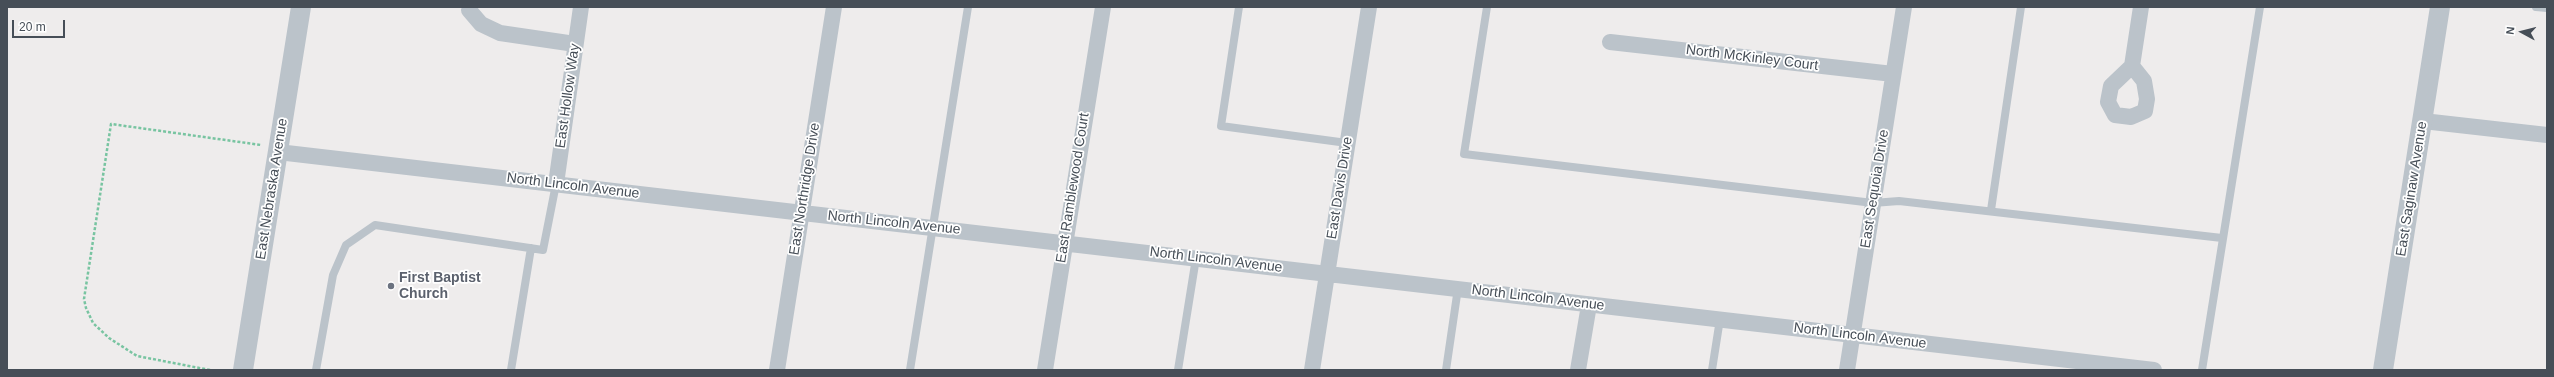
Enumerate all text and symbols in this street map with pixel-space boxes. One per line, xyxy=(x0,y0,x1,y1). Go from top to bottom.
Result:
scale bar xyxy=(14,12,67,38)
north arrow xyxy=(2502,12,2542,52)
text: 20 m xyxy=(19,20,46,34)
text: N xyxy=(2504,26,2517,35)
street label: North McKinley Court xyxy=(1685,42,1819,74)
street label: East Hollow Way xyxy=(552,43,584,149)
street label: East Ramblewood Court xyxy=(1053,112,1093,264)
street label: East Nebraska Avenue xyxy=(253,117,291,261)
street label: East Saginaw Avenue xyxy=(2393,120,2431,258)
street label: East Northridge Drive xyxy=(786,122,824,256)
street label: East Sequoia Drive xyxy=(1857,129,1893,249)
street label: East Davis Drive xyxy=(1324,136,1356,240)
street label: North Lincoln Avenue xyxy=(506,170,640,202)
street label: North Lincoln Avenue xyxy=(827,208,961,238)
street label: North Lincoln Avenue xyxy=(1149,244,1283,276)
place label: First Baptist Church xyxy=(399,270,481,302)
marker: First Baptist Church xyxy=(386,281,396,291)
street label: North Lincoln Avenue xyxy=(1471,282,1605,314)
street label: North Lincoln Avenue xyxy=(1793,320,1927,352)

